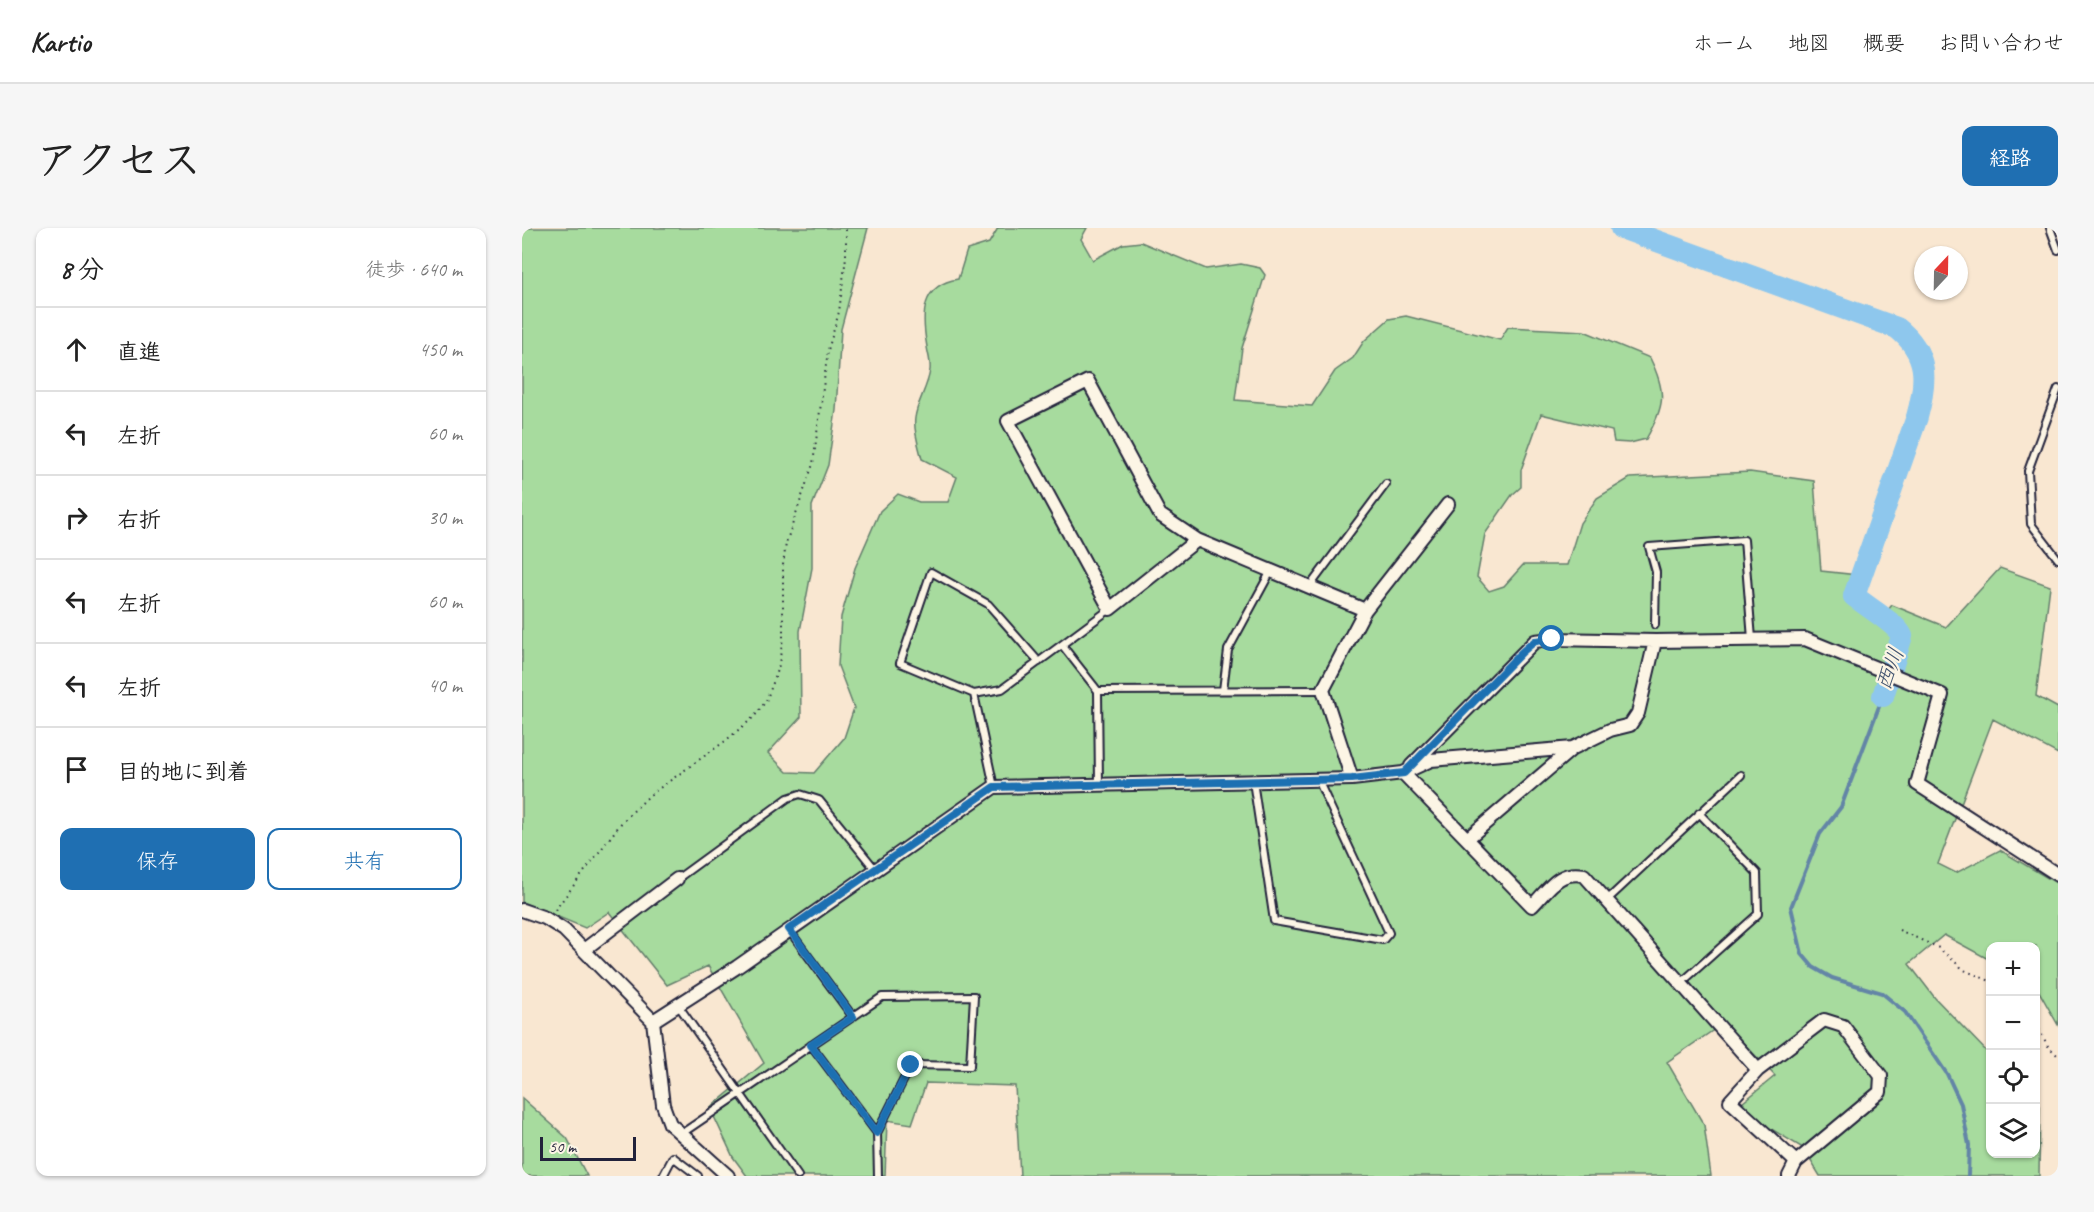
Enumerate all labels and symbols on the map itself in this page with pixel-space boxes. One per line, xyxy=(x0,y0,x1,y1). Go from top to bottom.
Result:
north arrow xyxy=(1914,246,1968,300)
route start xyxy=(1538,625,1564,651)
water label: 西川 xyxy=(1869,644,1911,694)
route end xyxy=(897,1051,923,1077)
scale bar xyxy=(540,1134,636,1162)

